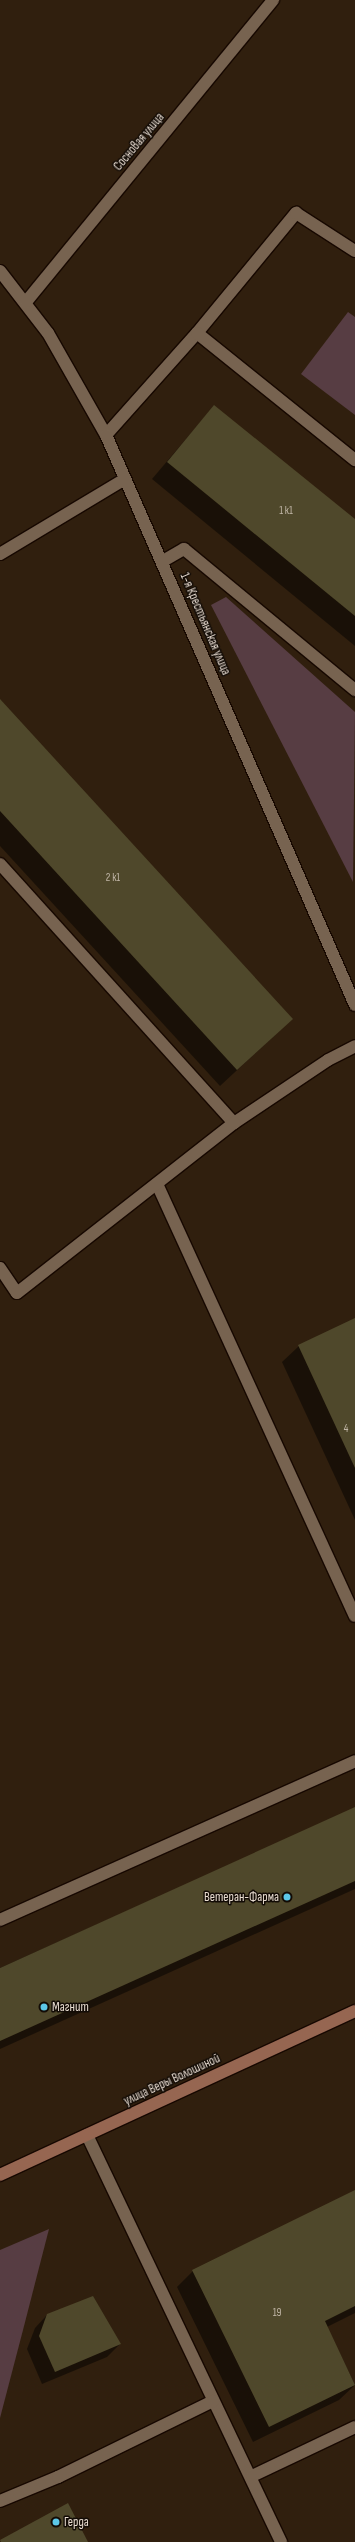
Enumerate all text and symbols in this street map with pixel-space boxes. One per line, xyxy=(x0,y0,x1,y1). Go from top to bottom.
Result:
street label: Сосновая улица xyxy=(110,110,168,174)
house number: 1 к1 xyxy=(279,504,293,518)
street label: 1-я Крестьянская улица xyxy=(176,571,234,677)
house number: 2 к1 xyxy=(106,871,120,885)
house number: 4 xyxy=(344,1422,348,1436)
place label: Ветеран-Фарма xyxy=(204,1889,279,1905)
marker: Ветеран-Фарма xyxy=(282,1892,292,1902)
place label: Магнит xyxy=(52,1999,89,2015)
marker: Магнит xyxy=(39,2002,49,2012)
street label: улица Веры Волошиной xyxy=(121,2051,223,2109)
house number: 19 xyxy=(273,2306,281,2320)
place label: Герда xyxy=(64,2514,89,2530)
marker: Герда xyxy=(51,2517,61,2527)

